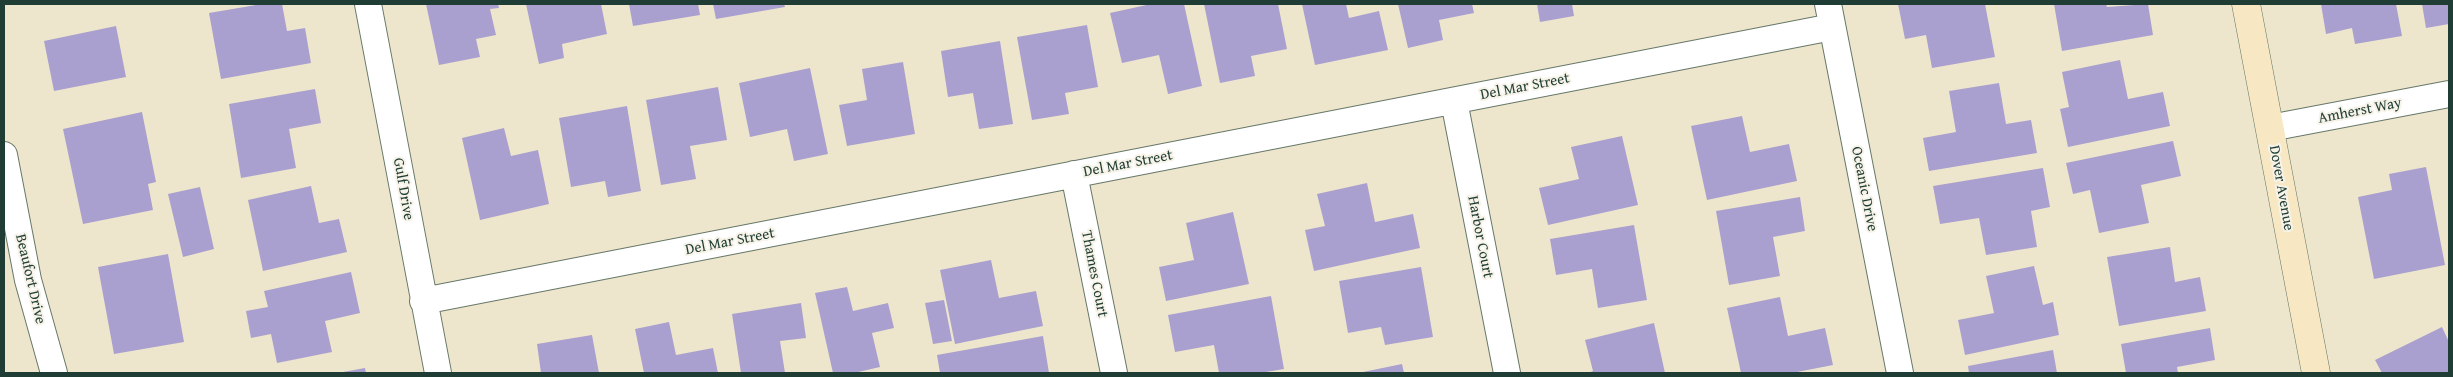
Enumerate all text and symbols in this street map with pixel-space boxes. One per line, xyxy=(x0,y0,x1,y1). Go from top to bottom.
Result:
street label: Del Mar Street xyxy=(1479,70,1571,104)
street label: Amherst Way xyxy=(2317,94,2403,128)
street label: Dover Avenue xyxy=(2265,144,2297,232)
street label: Oceanic Drive xyxy=(1847,145,1881,233)
street label: Del Mar Street xyxy=(1082,147,1174,181)
street label: Gulf Drive xyxy=(389,156,417,222)
street label: Harbor Court xyxy=(1463,194,1497,280)
street label: Del Mar Street xyxy=(684,225,776,259)
street label: Thames Court xyxy=(1077,229,1111,319)
street label: Beaufort Drive xyxy=(11,232,49,326)

